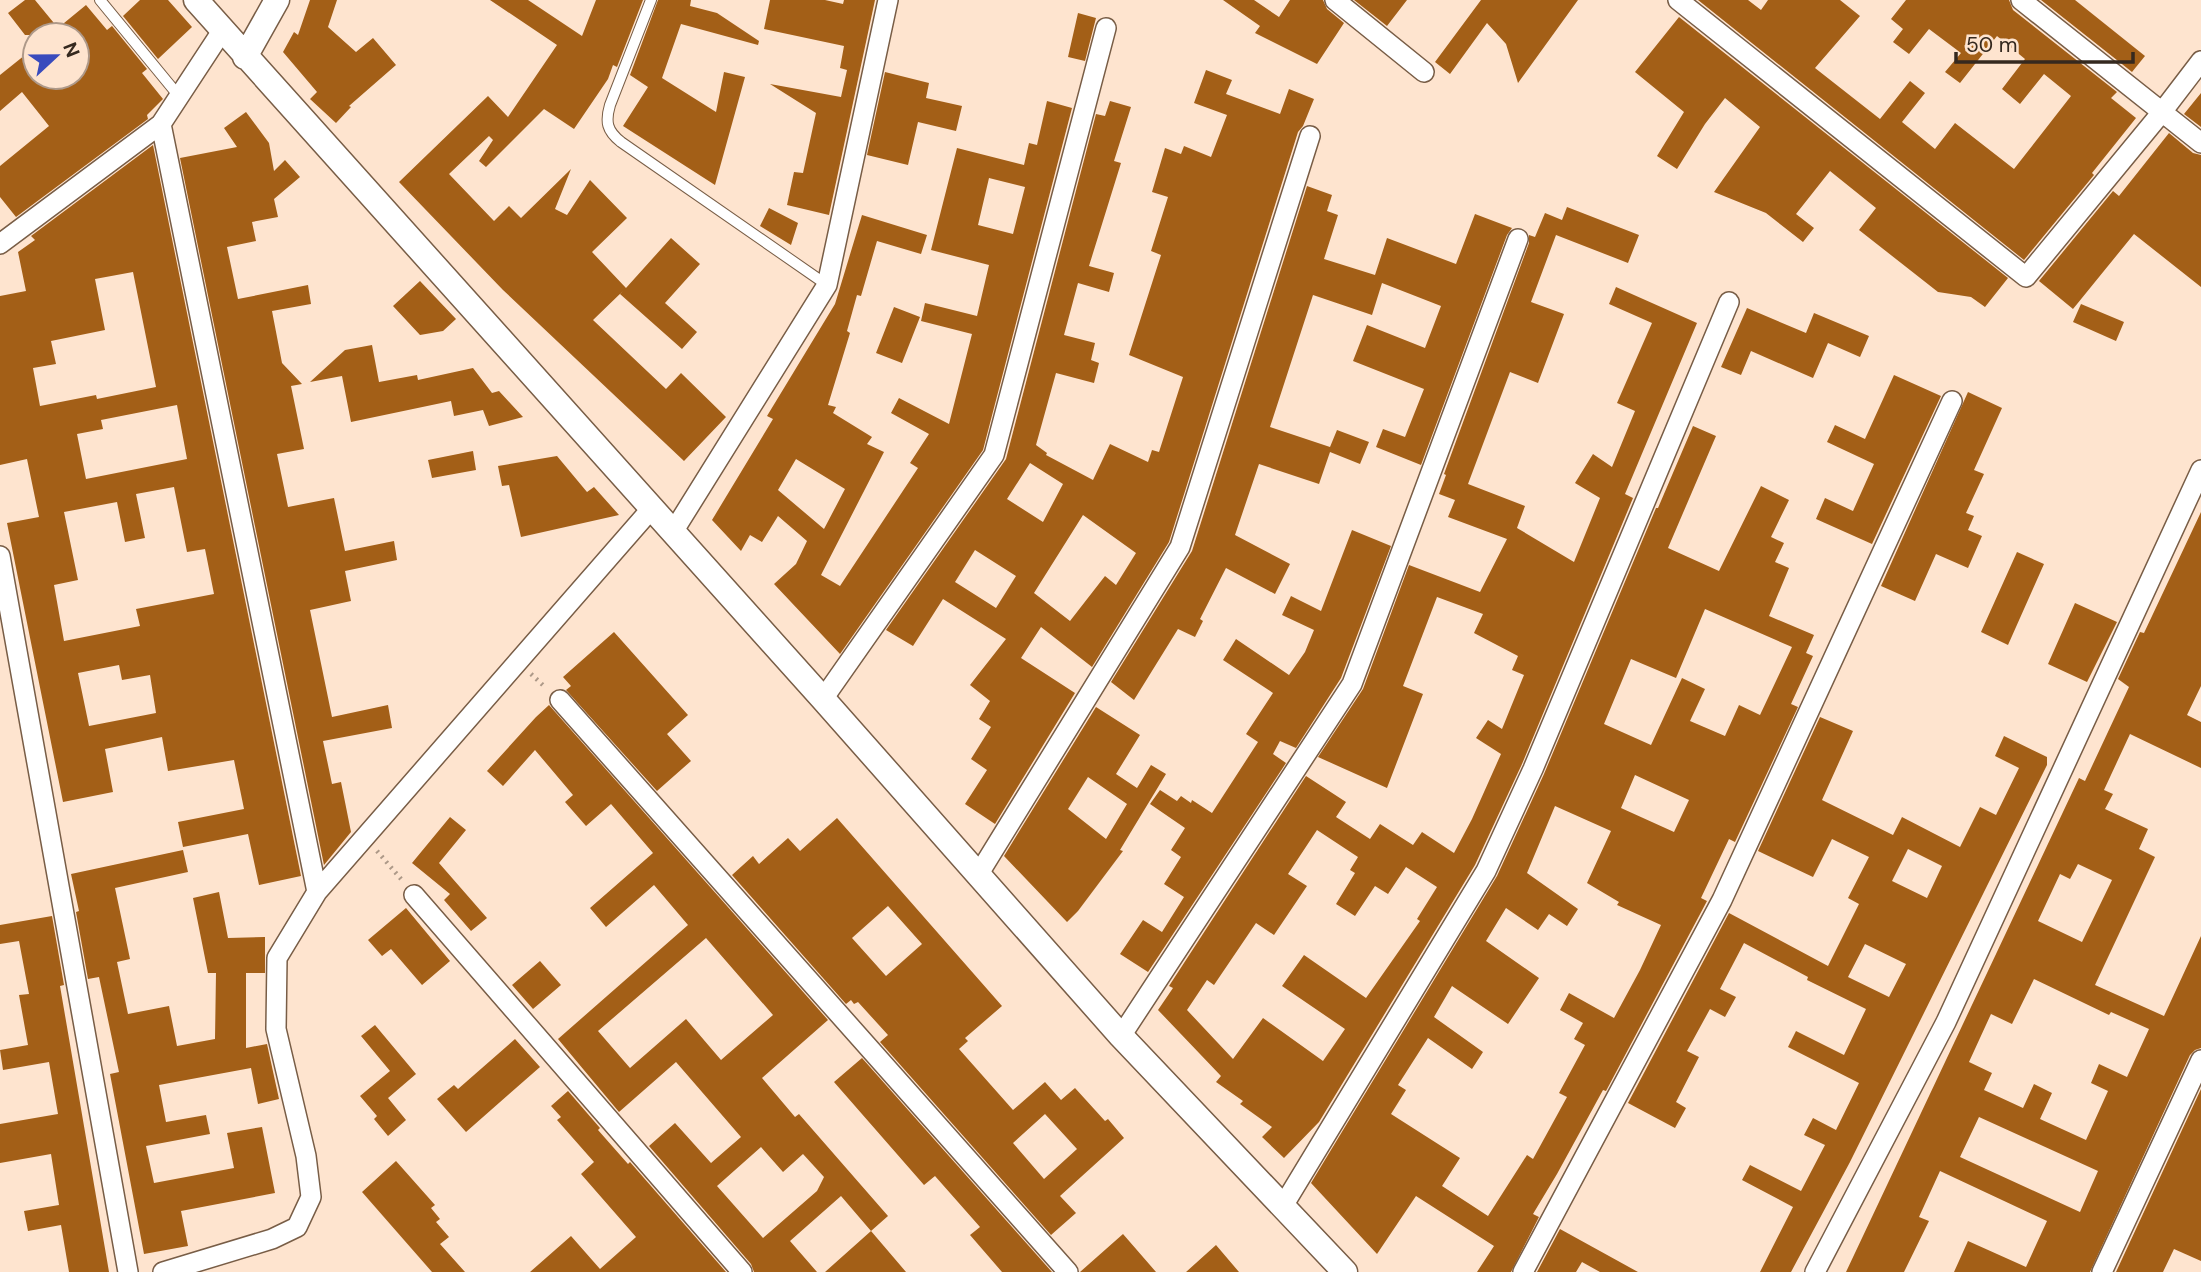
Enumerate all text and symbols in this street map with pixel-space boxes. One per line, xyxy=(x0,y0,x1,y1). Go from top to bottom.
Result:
north arrow xyxy=(21,21,91,91)
scale bar xyxy=(1956,21,2133,65)
text: 50 m xyxy=(1966,31,2017,59)
text: N xyxy=(57,39,85,61)

